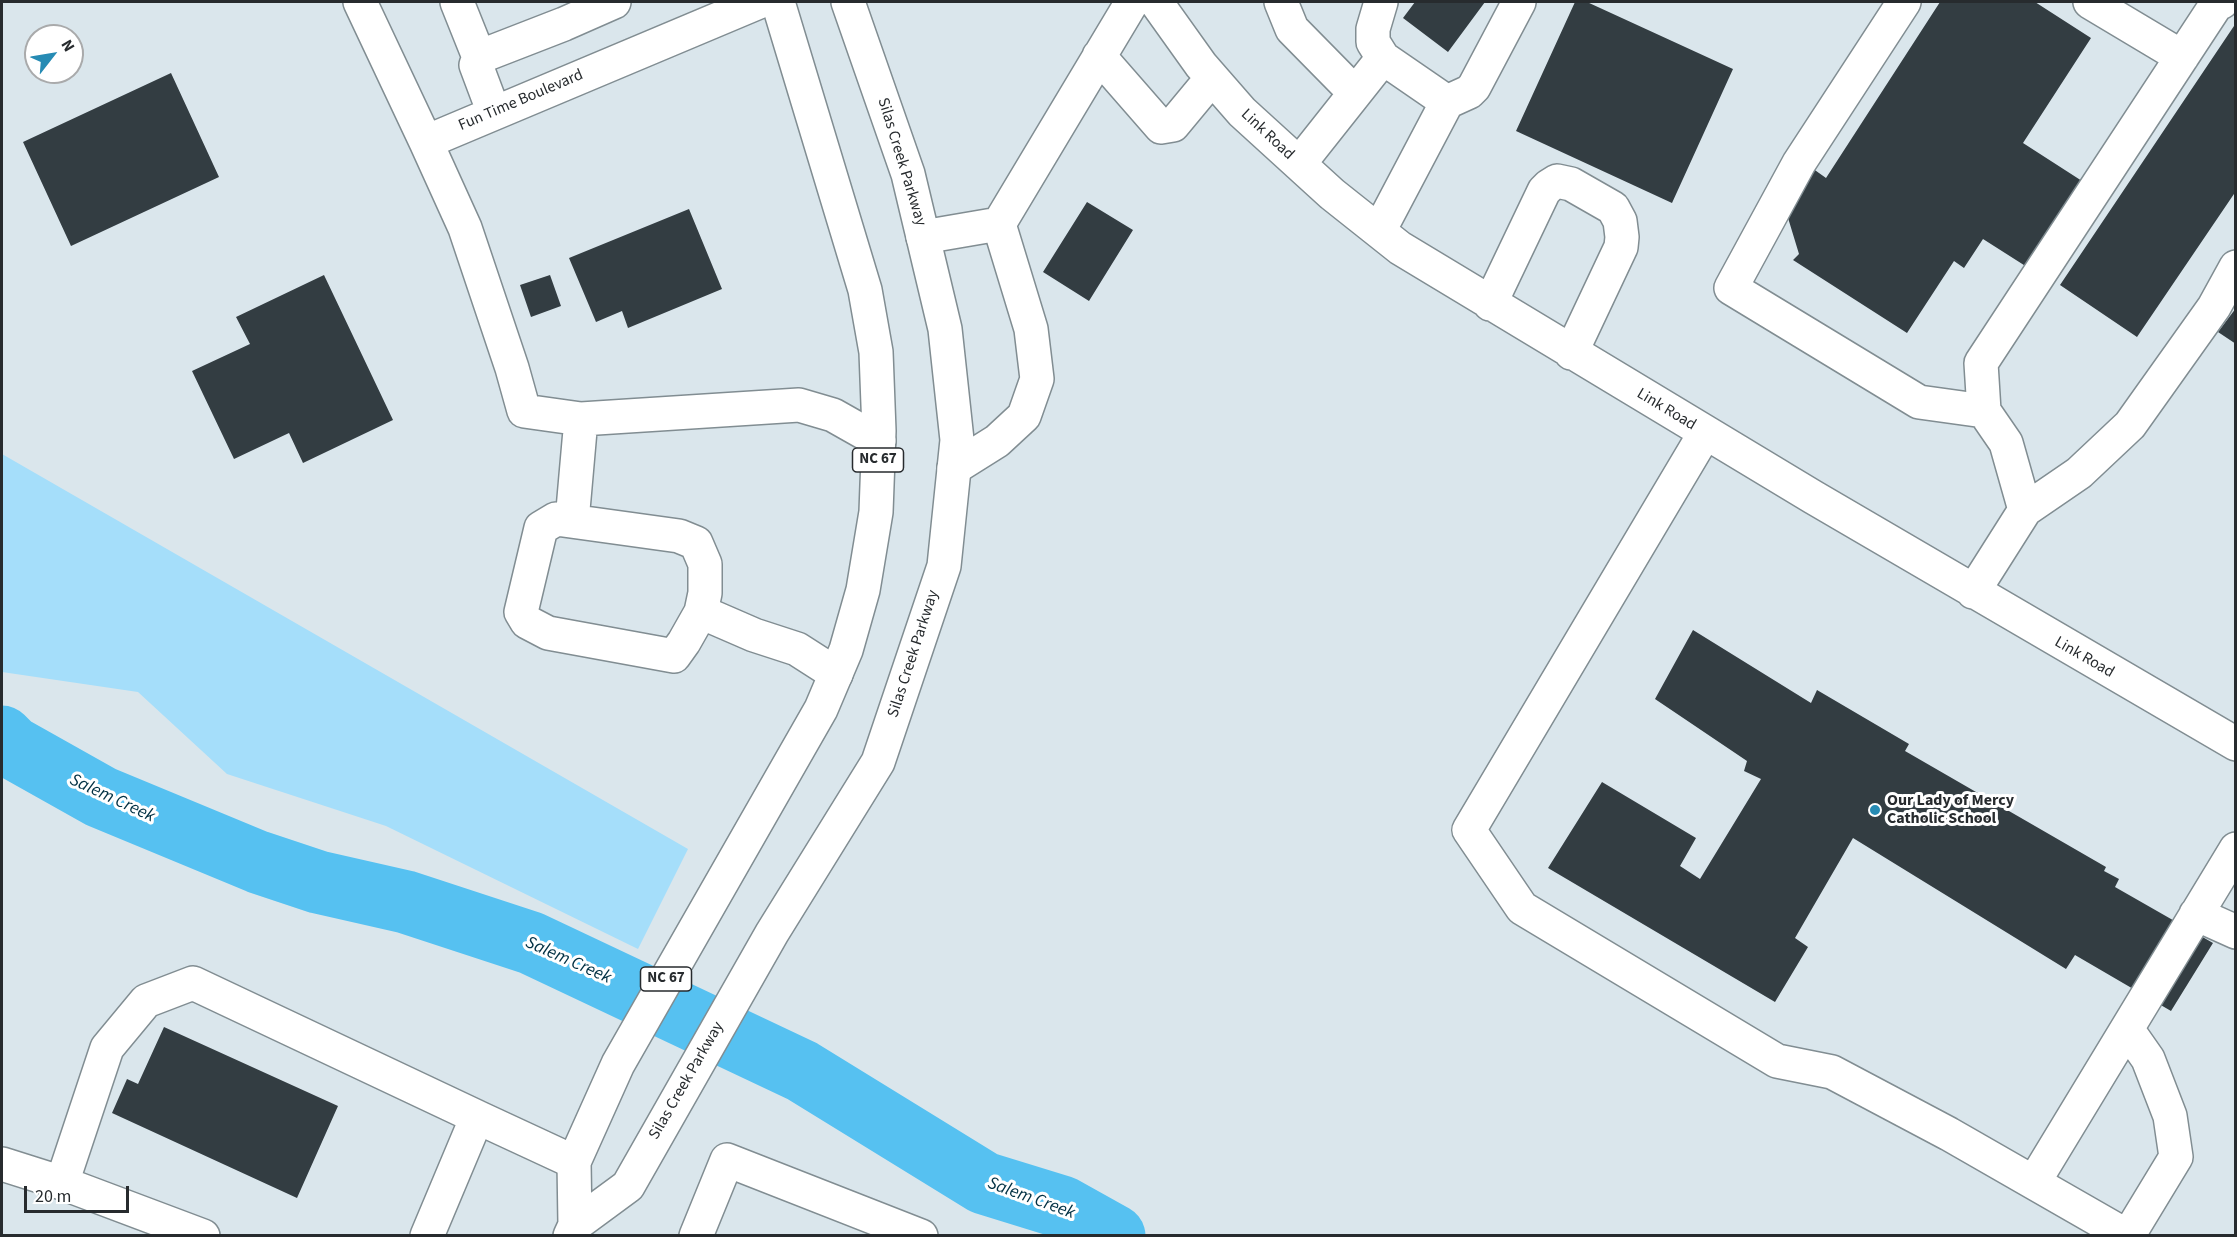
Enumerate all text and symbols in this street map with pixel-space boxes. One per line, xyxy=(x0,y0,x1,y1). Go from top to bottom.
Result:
north arrow xyxy=(24,24,84,84)
text: N xyxy=(56,36,80,56)
street label: Fun Time Boulevard xyxy=(456,66,586,136)
street label: Silas Creek Parkway xyxy=(872,96,930,228)
street label: Link Road xyxy=(1236,105,1298,165)
street label: Link Road xyxy=(1633,385,1699,435)
road number: NC 67 xyxy=(852,448,904,472)
street label: Silas Creek Parkway xyxy=(884,588,944,720)
street label: Link Road xyxy=(2051,633,2117,683)
water label: Salem Creek xyxy=(66,770,158,828)
place label: Our Lady of Mercy Catholic School xyxy=(1887,791,2014,829)
marker: Our Lady of Mercy Catholic School xyxy=(1868,803,1882,817)
water label: Salem Creek xyxy=(522,933,614,989)
road number: NC 67 xyxy=(640,967,692,991)
street label: Silas Creek Parkway xyxy=(645,1019,729,1143)
water label: Salem Creek xyxy=(984,1173,1078,1225)
scale bar xyxy=(27,1174,132,1212)
text: 20 m xyxy=(35,1184,71,1209)

